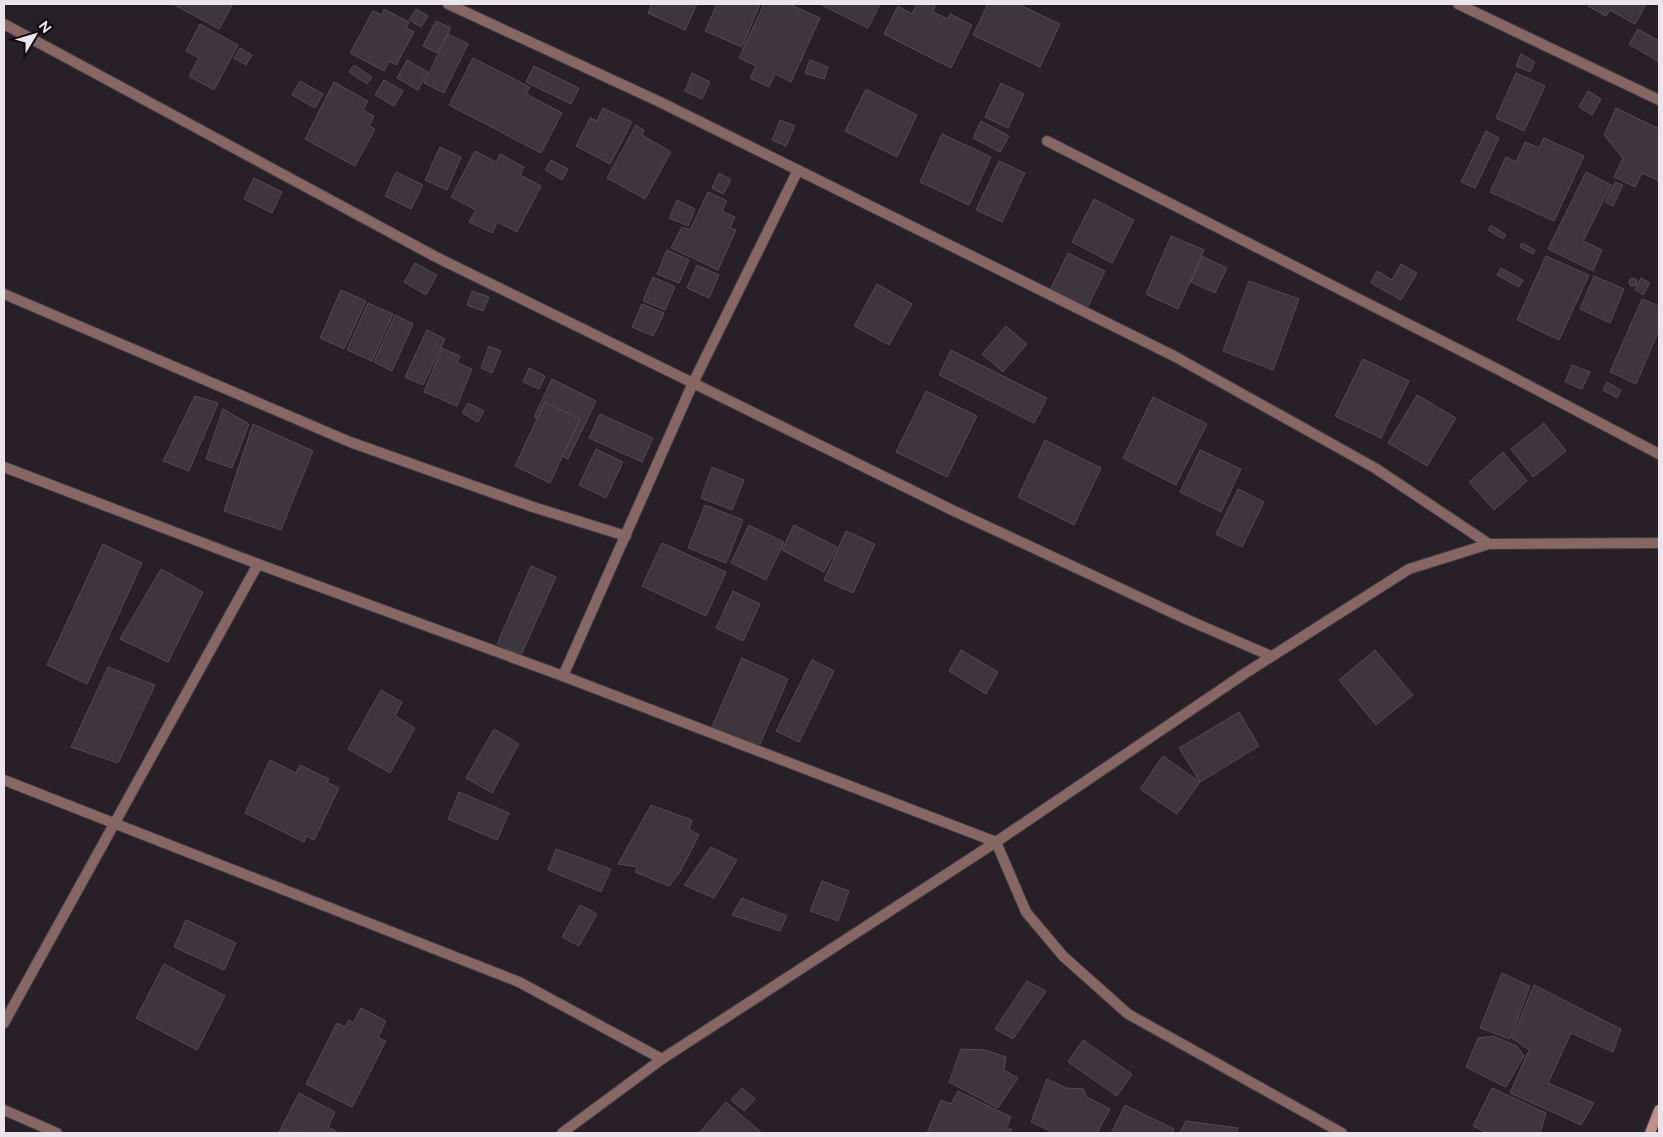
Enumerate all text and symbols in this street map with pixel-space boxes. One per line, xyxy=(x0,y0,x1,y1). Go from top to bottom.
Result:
north arrow xyxy=(10,10,60,60)
text: N xyxy=(36,18,55,36)

